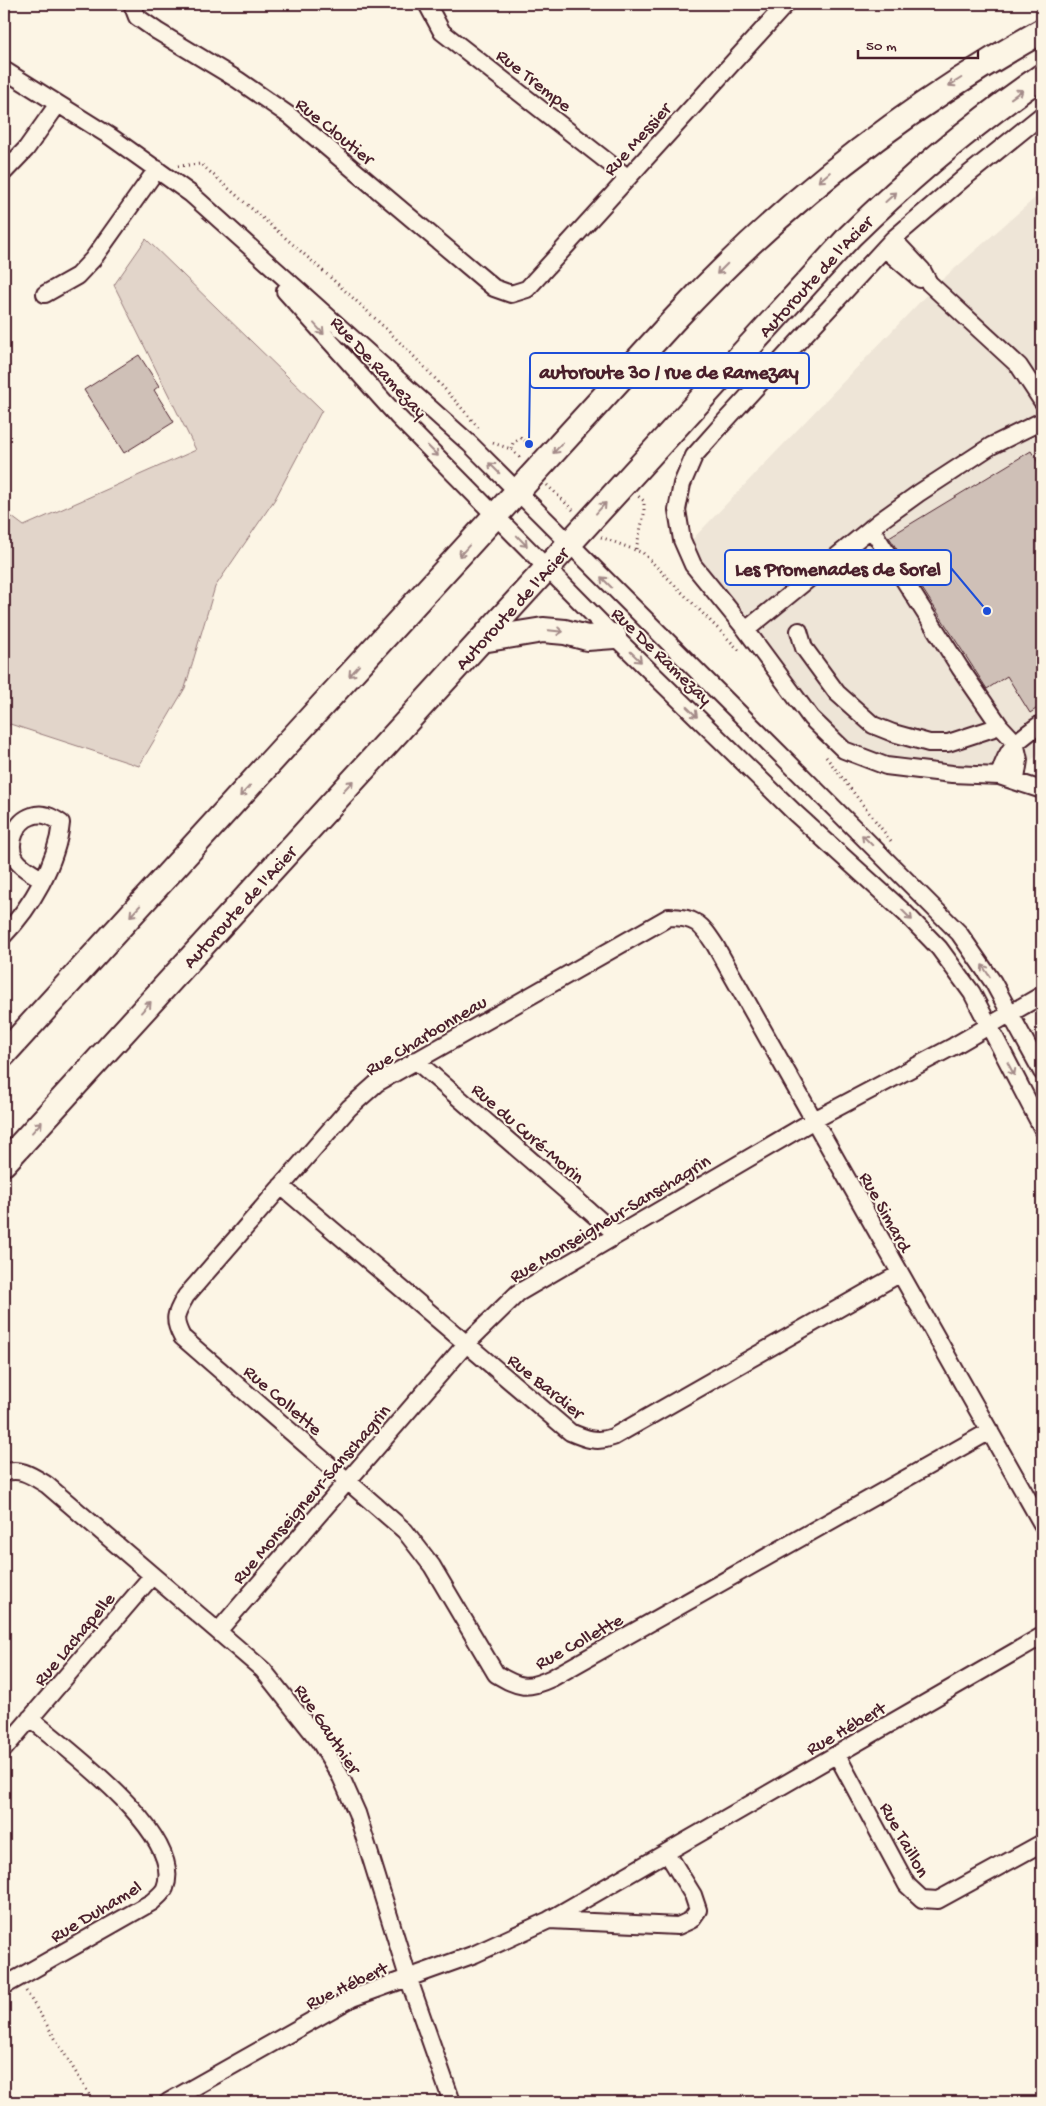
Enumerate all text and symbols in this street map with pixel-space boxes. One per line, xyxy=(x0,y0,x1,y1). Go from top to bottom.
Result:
scale bar xyxy=(858,28,978,60)
text: 50 m xyxy=(866,38,897,56)
street label: Rue Trempe xyxy=(490,45,575,119)
one-way arrow xyxy=(948,77,962,87)
one-way arrow xyxy=(1010,89,1024,99)
street label: Rue Cloutier xyxy=(290,94,380,173)
street label: Rue Messier xyxy=(600,97,679,182)
one-way arrow xyxy=(817,172,830,183)
one-way arrow xyxy=(885,191,898,203)
street label: Autoroute de l'Acier xyxy=(755,210,881,344)
one-way arrow xyxy=(716,263,728,276)
street label: Rue De Ramezay xyxy=(324,312,431,425)
one-way arrow xyxy=(313,323,325,336)
callout: autoroute 30 / rue de Ramezay xyxy=(530,353,809,388)
text: autoroute 30 / rue de Ramezay xyxy=(538,363,799,386)
one-way arrow xyxy=(552,442,564,455)
one-way arrow xyxy=(427,445,439,458)
one-way arrow xyxy=(488,462,500,475)
one-way arrow xyxy=(595,501,607,514)
one-way arrow xyxy=(516,535,528,548)
street label: Autoroute de l'Acier xyxy=(452,542,577,676)
one-way arrow xyxy=(458,545,470,558)
callout: Les Promenades de Sorel xyxy=(725,550,951,585)
text: Les Promenades de Sorel xyxy=(735,560,941,583)
one-way arrow xyxy=(600,576,612,588)
street label: Rue De Ramezay xyxy=(605,603,716,712)
one-way arrow xyxy=(547,626,563,636)
one-way arrow xyxy=(629,651,642,663)
one-way arrow xyxy=(348,665,360,678)
one-way arrow xyxy=(686,706,699,718)
one-way arrow xyxy=(342,780,354,793)
one-way arrow xyxy=(239,785,251,798)
one-way arrow xyxy=(861,834,873,847)
street label: Autoroute de l'Acier xyxy=(179,840,305,974)
one-way arrow xyxy=(129,904,141,917)
one-way arrow xyxy=(901,909,913,921)
one-way arrow xyxy=(980,964,991,978)
street label: Rue Charbonneau xyxy=(362,992,492,1082)
one-way arrow xyxy=(140,1000,152,1013)
one-way arrow xyxy=(1006,1062,1016,1077)
street label: Rue du Curé-Morin xyxy=(465,1079,588,1190)
one-way arrow xyxy=(31,1120,43,1133)
street label: Rue Monseigneur-Sanschagrin xyxy=(506,1151,716,1289)
street label: Rue Simard xyxy=(853,1169,916,1258)
street label: Rue Bardier xyxy=(502,1350,590,1427)
street label: Rue Collette xyxy=(238,1361,326,1442)
street label: Rue Monseigneur-Sanschagrin xyxy=(228,1401,397,1590)
street label: Rue Lachapelle xyxy=(30,1589,122,1692)
street label: Rue Collette xyxy=(532,1609,628,1677)
street label: Rue Gauthier xyxy=(288,1681,366,1781)
street label: Rue Hébert xyxy=(803,1697,893,1762)
street label: Rue Taillon xyxy=(873,1799,933,1882)
street label: Rue Duhamel xyxy=(47,1877,147,1949)
street label: Rue Hébert xyxy=(303,1957,394,2016)

